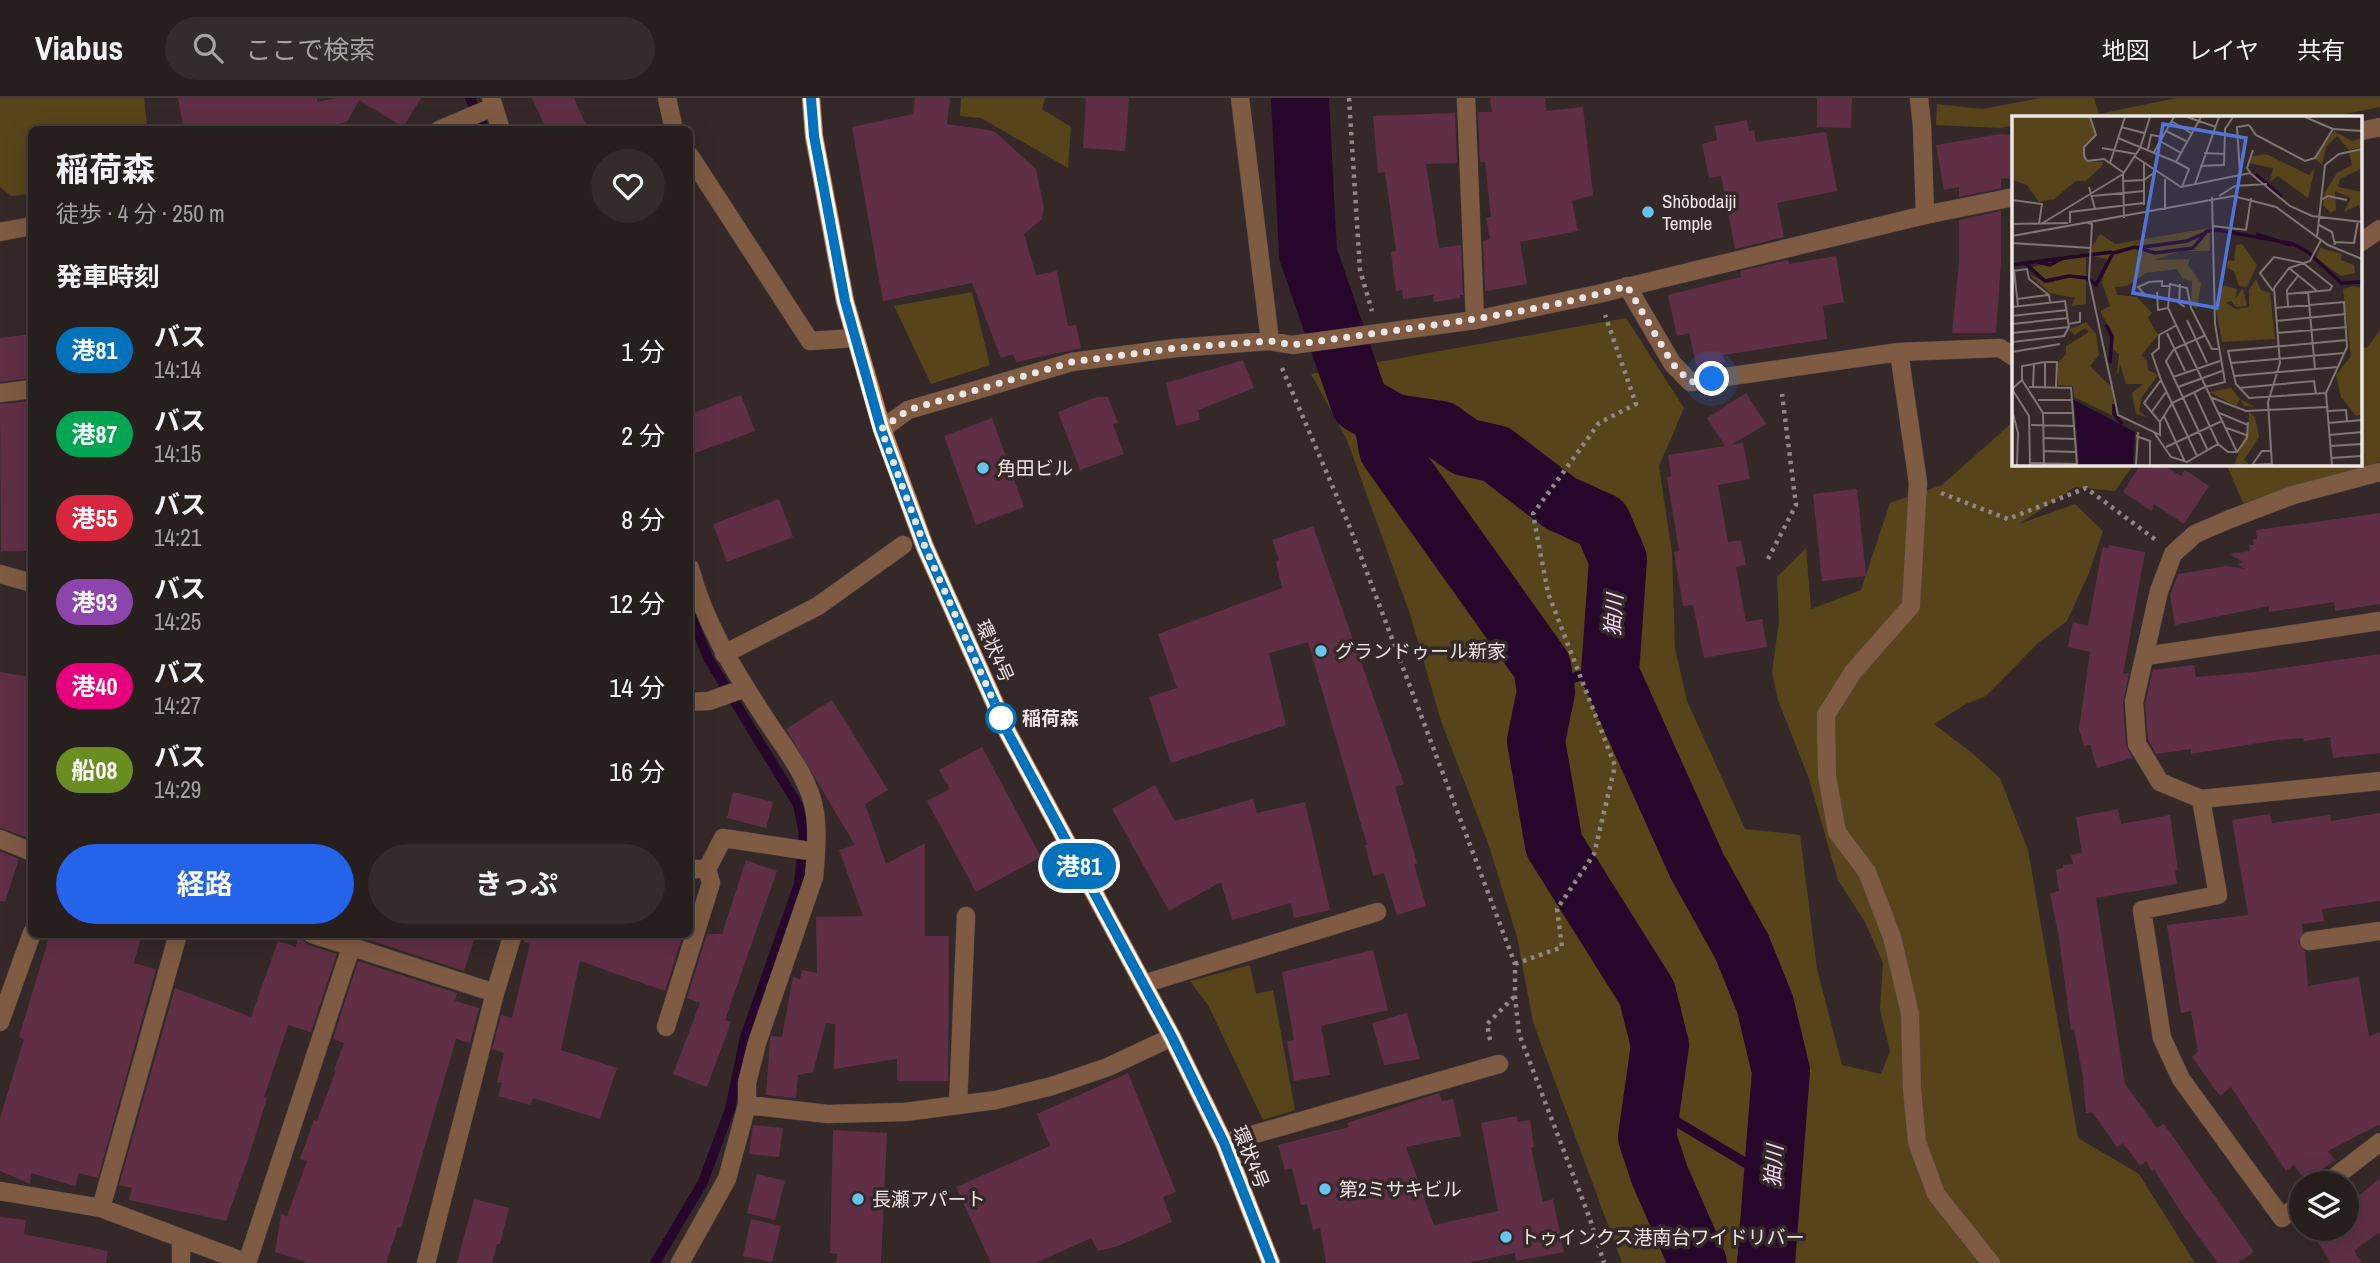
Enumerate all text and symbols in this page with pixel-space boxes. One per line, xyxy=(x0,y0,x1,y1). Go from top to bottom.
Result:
search box xyxy=(165,17,655,80)
text: Viabus xyxy=(35,26,123,70)
icon: search xyxy=(189,29,227,67)
text: ここで検索 xyxy=(245,32,375,67)
text: 地図 xyxy=(2102,34,2150,66)
text: レイヤ xyxy=(2188,34,2259,66)
text: 共有 xyxy=(2297,34,2345,66)
inset map xyxy=(2012,116,2362,466)
text: 稲荷森 xyxy=(56,147,155,191)
button: heart xyxy=(591,149,665,223)
place label: Shōbodaiji Temple xyxy=(1662,188,1737,236)
text: 徒歩 · 4 分 · 250 m xyxy=(56,198,225,229)
marker: Shōbodaiji Temple xyxy=(1640,204,1656,220)
text: 発車時刻 xyxy=(56,259,160,294)
text: バス xyxy=(154,319,206,354)
text: 港81 xyxy=(72,334,117,366)
text: 1 分 xyxy=(621,334,665,369)
text: 14:14 xyxy=(154,354,201,385)
your location xyxy=(1694,361,1729,396)
text: バス xyxy=(154,403,206,438)
text: 港87 xyxy=(72,418,117,450)
text: 2 分 xyxy=(621,418,665,453)
text: 14:15 xyxy=(154,438,201,469)
place label: 角田ビル xyxy=(997,455,1073,481)
marker: 角田ビル xyxy=(975,460,991,476)
text: バス xyxy=(154,487,206,522)
text: 港55 xyxy=(72,502,117,534)
text: 8 分 xyxy=(621,502,665,537)
text: 14:21 xyxy=(154,522,201,553)
text: バス xyxy=(154,571,206,606)
text: 港93 xyxy=(72,586,117,618)
text: 12 分 xyxy=(609,586,665,621)
water label: 㹨川 xyxy=(1598,591,1630,637)
text: 14:25 xyxy=(154,606,201,637)
street label: 環状4号 xyxy=(970,616,1020,686)
place label: グランドゥール新家 xyxy=(1335,638,1506,664)
marker: グランドゥール新家 xyxy=(1313,643,1329,659)
text: バス xyxy=(154,655,206,690)
text: 港40 xyxy=(72,670,117,702)
text: 14 分 xyxy=(609,670,665,705)
text: 14:27 xyxy=(154,690,201,721)
marker: 稲荷森 xyxy=(986,703,1016,733)
place label: 稲荷森 xyxy=(1022,705,1079,731)
text: バス xyxy=(154,739,206,774)
text: 船08 xyxy=(72,754,117,786)
text: 16 分 xyxy=(609,754,665,789)
text: 14:29 xyxy=(154,774,201,805)
line badge: 港81 xyxy=(1039,843,1119,889)
button: 経路 xyxy=(56,844,354,924)
button: きっぷ xyxy=(368,844,665,924)
text: 港81 xyxy=(1056,850,1102,882)
street label: 環状4号 xyxy=(1227,1122,1275,1192)
water label: 㹨川 xyxy=(1758,1142,1790,1188)
map controls xyxy=(2289,1171,2359,1241)
button: layers xyxy=(2289,1171,2359,1241)
place label: 第2ミサキビル xyxy=(1339,1176,1462,1202)
marker: 第2ミサキビル xyxy=(1317,1181,1333,1197)
place label: 長瀬アパート xyxy=(872,1186,986,1212)
marker: 長瀬アパート xyxy=(850,1191,866,1207)
place label: トゥインクス港南台ワイドリバー xyxy=(1520,1224,1804,1250)
marker: トゥインクス港南台ワイドリバー xyxy=(1498,1229,1514,1245)

